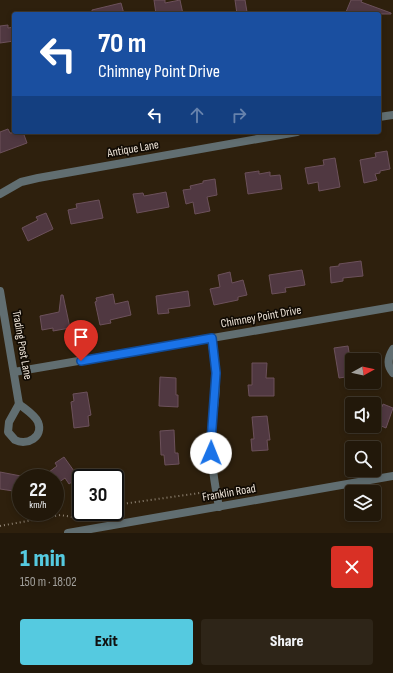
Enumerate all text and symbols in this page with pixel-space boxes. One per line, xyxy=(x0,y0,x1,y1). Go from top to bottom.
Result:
text: 70 m xyxy=(98,27,146,60)
icon: left xyxy=(32,28,84,80)
text: Chimney Point Drive xyxy=(98,61,220,82)
icon: left xyxy=(144,104,166,126)
icon: ahead xyxy=(186,104,208,126)
icon: right xyxy=(228,104,250,126)
street label: Antique Lane xyxy=(105,137,160,161)
street label: Chimney Point Drive xyxy=(220,303,303,331)
street label: Trading Post Lane xyxy=(9,309,35,381)
pin xyxy=(64,320,98,361)
icon: arrive xyxy=(70,326,92,348)
north arrow xyxy=(345,353,381,389)
map controls xyxy=(345,353,381,521)
button: sound xyxy=(345,397,381,433)
position arrow xyxy=(190,432,232,474)
button: search xyxy=(345,441,381,477)
speed limit sign: 30 xyxy=(72,469,124,521)
text: 22 xyxy=(29,478,47,502)
street label: Franklin Road xyxy=(201,481,257,505)
button: layers xyxy=(345,485,381,521)
text: km/h xyxy=(29,499,47,511)
text: 1 min xyxy=(20,544,66,573)
button: close xyxy=(331,546,373,588)
text: 150 m · 18:02 xyxy=(20,574,77,590)
button: Exit xyxy=(20,619,193,665)
button: Share xyxy=(201,619,373,665)

